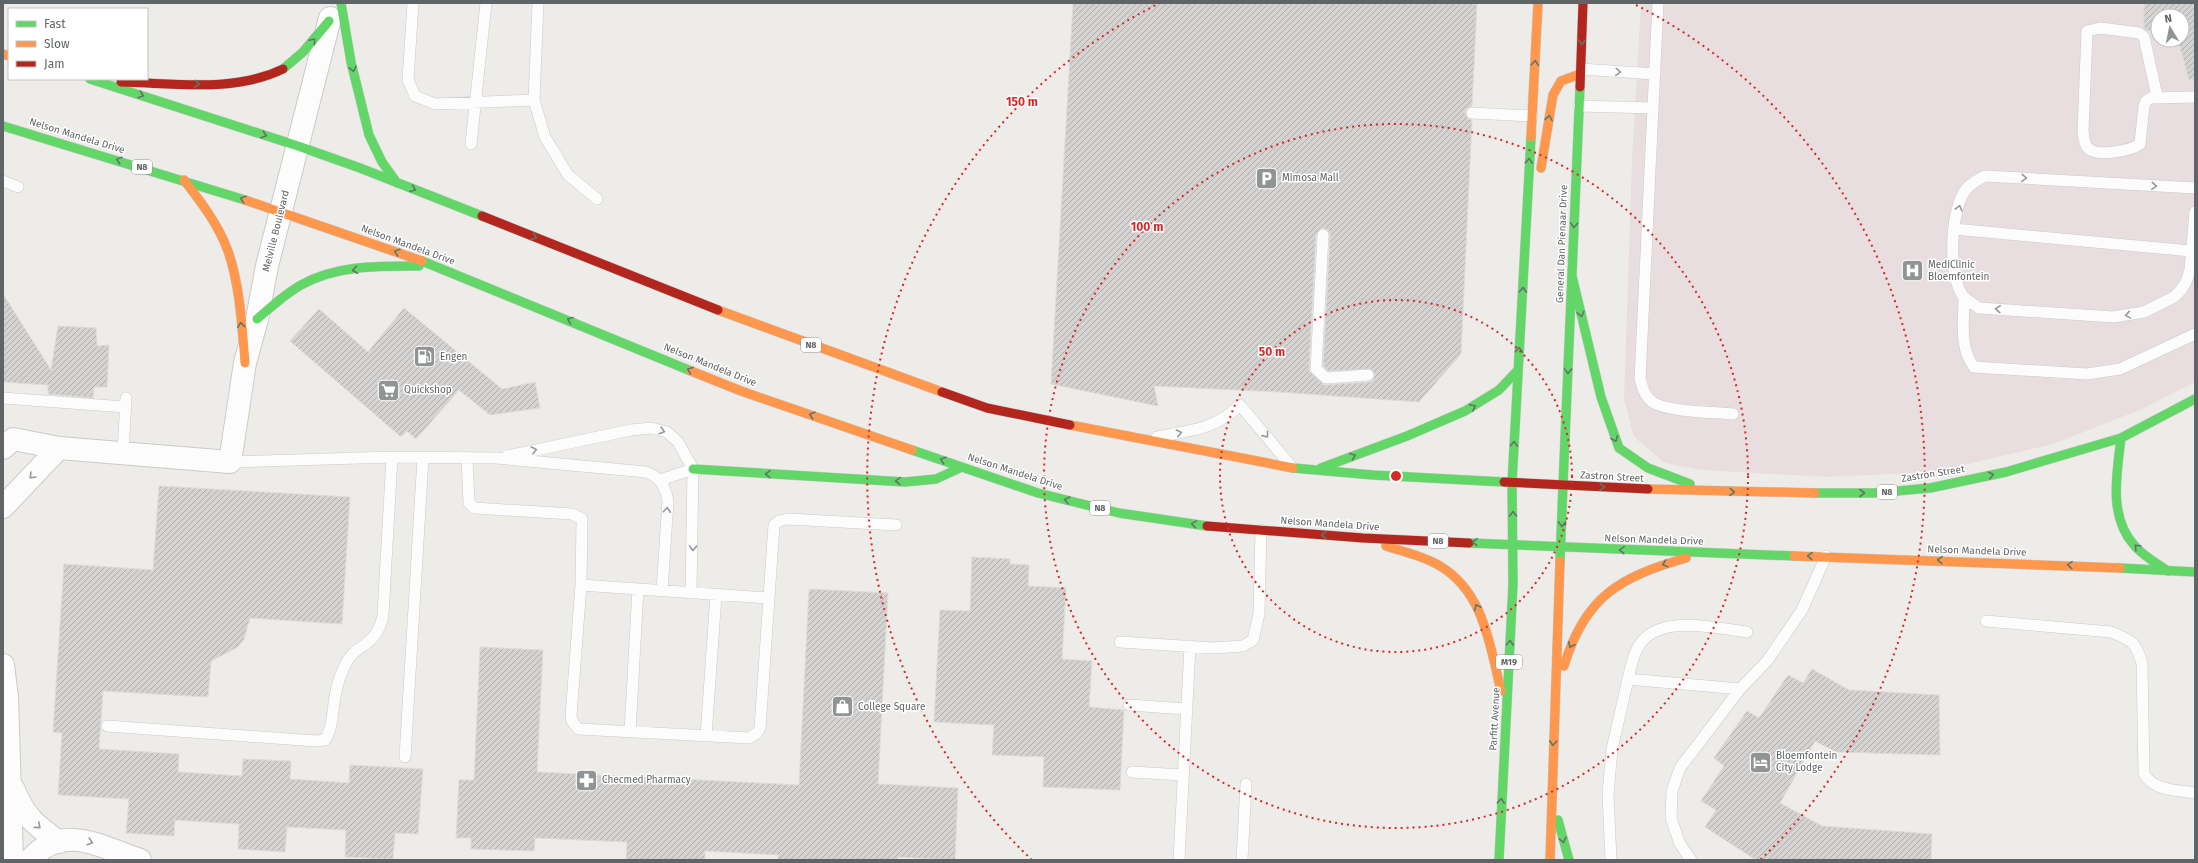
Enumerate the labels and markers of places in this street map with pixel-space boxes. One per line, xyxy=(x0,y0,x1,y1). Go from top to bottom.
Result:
parking icon: Mimosa Mall xyxy=(1254,165,1280,191)
place label: Mimosa Mall xyxy=(1282,172,1339,184)
hospital icon: MediClinic Bloemfontein xyxy=(1899,258,1925,284)
place label: MediClinic Bloemfontein xyxy=(1928,259,1989,283)
fuel station icon: Engen xyxy=(412,344,438,370)
place label: Engen xyxy=(440,351,467,363)
supermarket icon: Quickshop xyxy=(375,377,401,403)
place label: Quickshop xyxy=(404,384,452,396)
centre of rings xyxy=(1389,469,1403,483)
shop icon: College Square xyxy=(830,694,856,720)
place label: College Square xyxy=(858,701,925,713)
hotel icon: Bloemfontein City Lodge xyxy=(1748,749,1774,775)
place label: Bloemfontein City Lodge xyxy=(1776,750,1837,774)
pharmacy icon: Checmed Pharmacy xyxy=(574,767,600,793)
place label: Checmed Pharmacy xyxy=(602,774,691,786)

